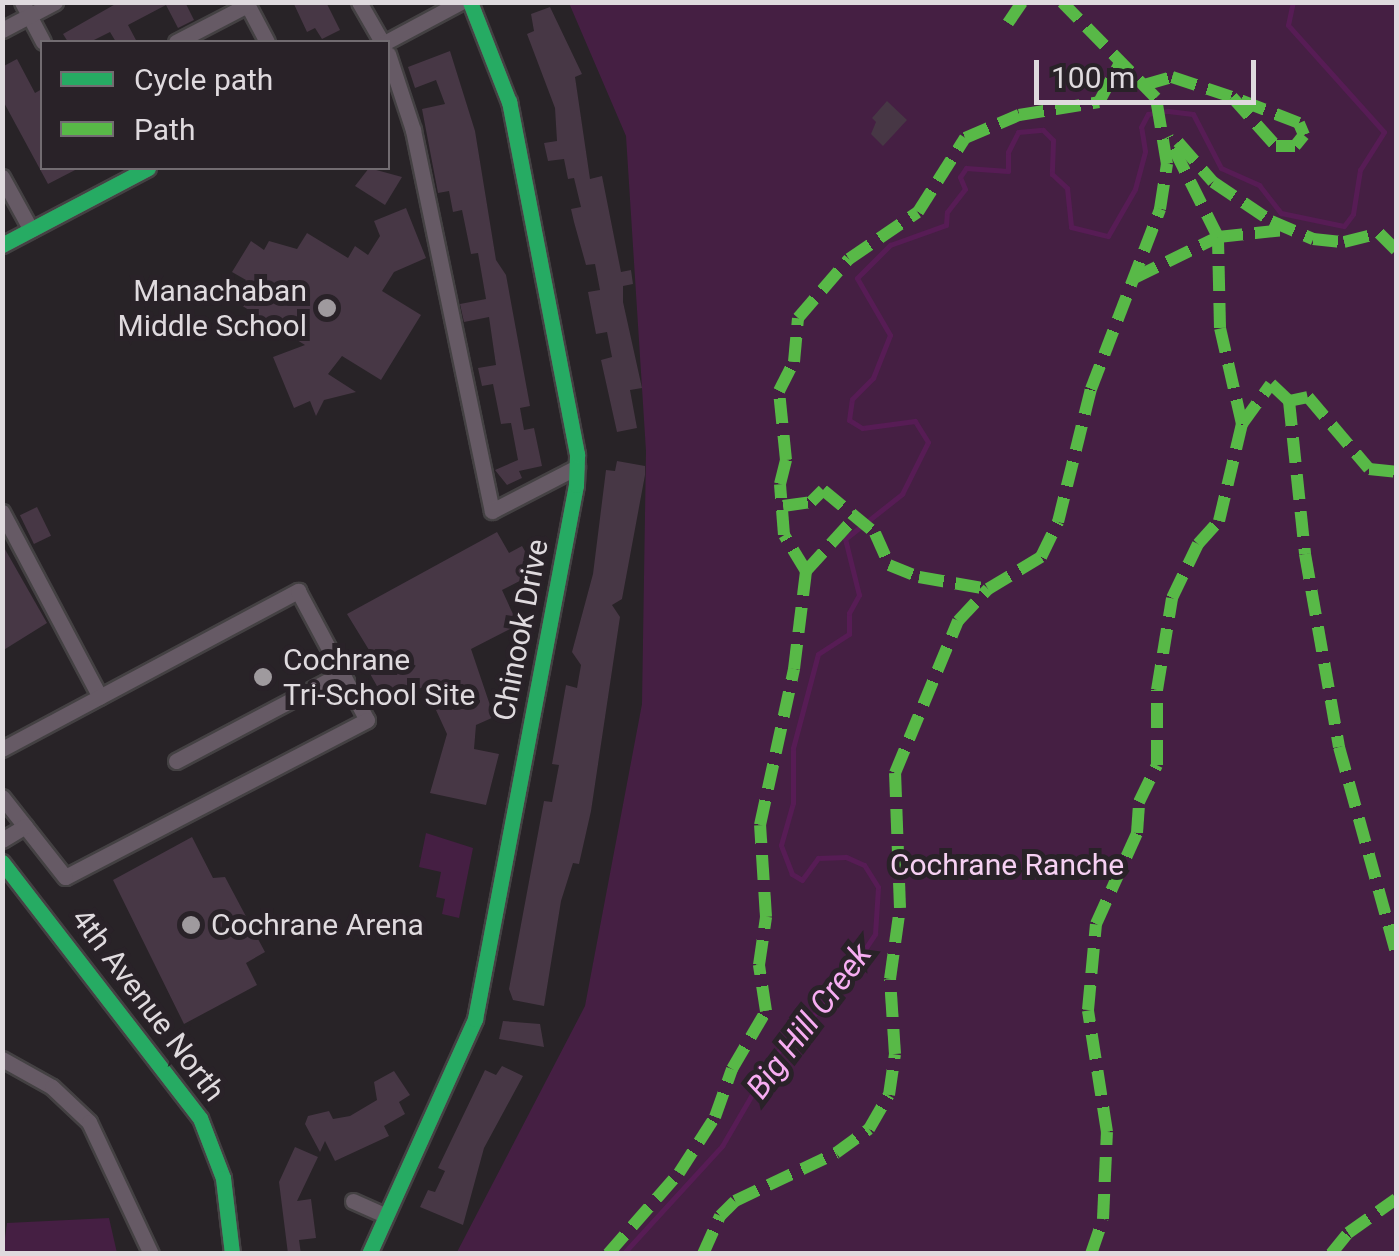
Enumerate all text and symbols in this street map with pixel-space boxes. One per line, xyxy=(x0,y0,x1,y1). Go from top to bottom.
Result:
legend xyxy=(40,40,390,170)
scale bar xyxy=(1039,40,1262,102)
text: 100 m xyxy=(1051,60,1135,95)
text: Cycle path xyxy=(134,62,273,97)
text: Path xyxy=(134,112,195,147)
place label: Manachaban Middle School xyxy=(117,273,307,344)
marker: Manachaban Middle School xyxy=(316,297,338,319)
street label: Chinook Drive xyxy=(486,536,556,724)
place label: Cochrane Tri-School Site xyxy=(283,642,475,712)
marker: Cochrane Tri-School Site xyxy=(252,666,274,688)
park label: Cochrane Ranche xyxy=(890,847,1124,883)
street label: 4th Avenue North xyxy=(64,902,232,1108)
place label: Cochrane Arena xyxy=(211,907,424,943)
marker: Cochrane Arena xyxy=(180,914,202,936)
water label: Big Hill Creek xyxy=(738,936,880,1106)

